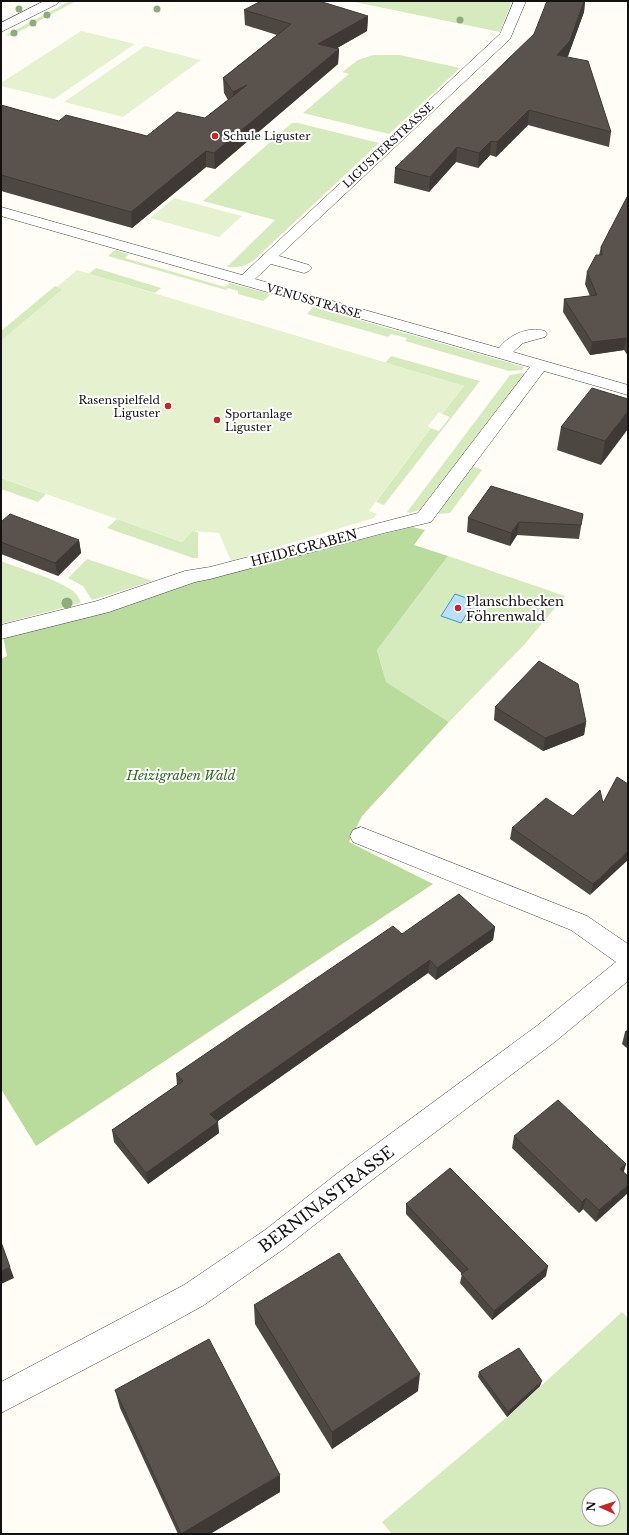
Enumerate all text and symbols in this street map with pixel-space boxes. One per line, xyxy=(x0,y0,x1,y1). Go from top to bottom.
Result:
street label: LIGUSTERSTRASSE xyxy=(340,99,436,191)
place label: Schule Liguster xyxy=(223,129,311,143)
marker: Schule Liguster xyxy=(210,131,220,141)
street label: VENUSSTRASSE xyxy=(264,280,363,321)
place label: Rasenspielfeld Liguster xyxy=(79,393,161,420)
marker: Rasenspielfeld Liguster xyxy=(163,401,173,411)
place label: Sportanlage Liguster xyxy=(225,407,292,434)
marker: Sportanlage Liguster xyxy=(212,415,222,425)
street label: HEIDEGRABEN xyxy=(249,525,360,570)
place label: Planschbecken Föhrenwald xyxy=(466,593,564,625)
marker: Planschbecken Föhrenwald xyxy=(453,603,463,613)
park label: Heizigraben Wald xyxy=(126,767,236,784)
street label: BERNINASTRASSE xyxy=(254,1142,398,1256)
north arrow xyxy=(581,1487,621,1527)
text: N xyxy=(584,1500,598,1512)

